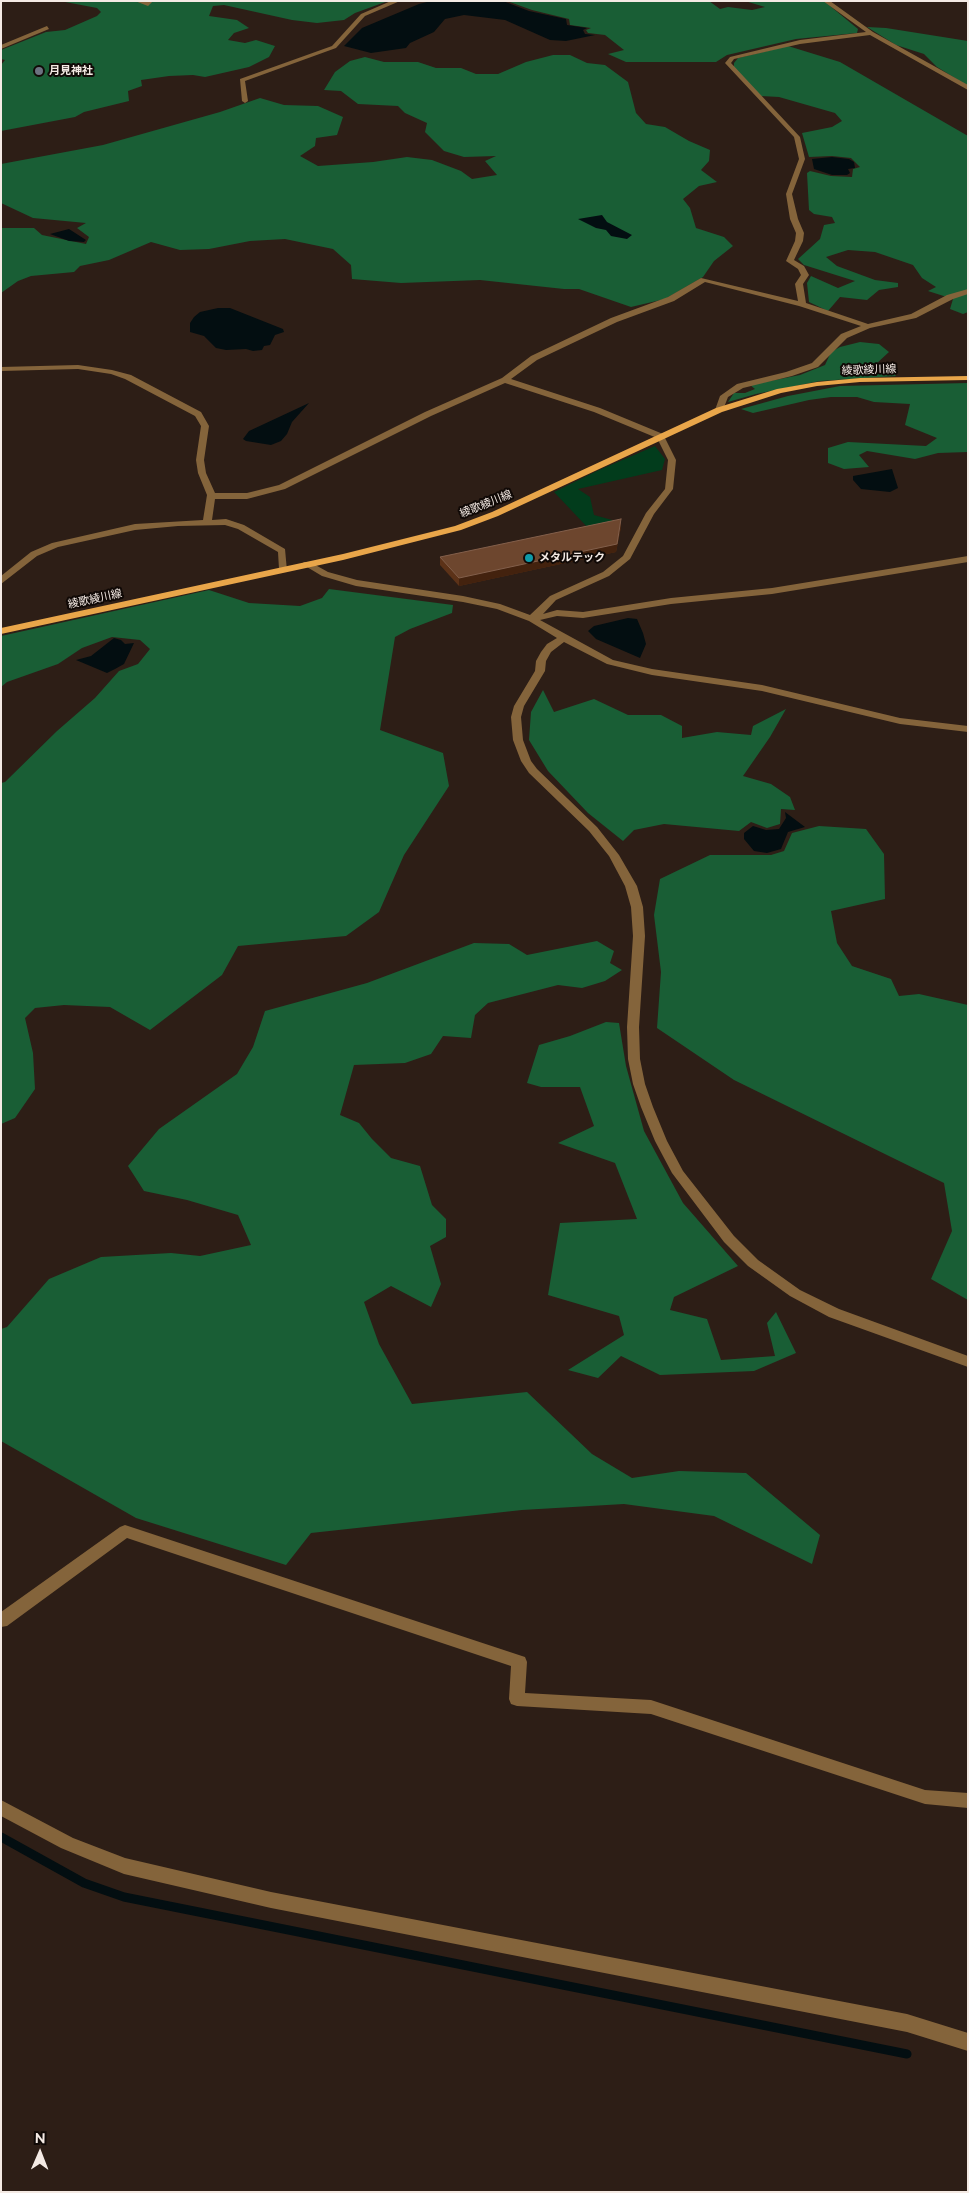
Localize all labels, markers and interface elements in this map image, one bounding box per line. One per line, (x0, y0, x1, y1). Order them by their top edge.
place label: 月見神社 (49, 64, 93, 78)
marker: 月見神社 (33, 65, 45, 77)
street label: 綾歌綾川線 (841, 362, 897, 378)
street label: 綾歌綾川線 (458, 488, 514, 520)
place label: メタルテック (539, 551, 605, 565)
marker: メタルテック (523, 552, 535, 564)
street label: 綾歌綾川線 (67, 587, 123, 611)
north arrow (15, 2128, 65, 2178)
text: N (35, 2130, 46, 2146)

